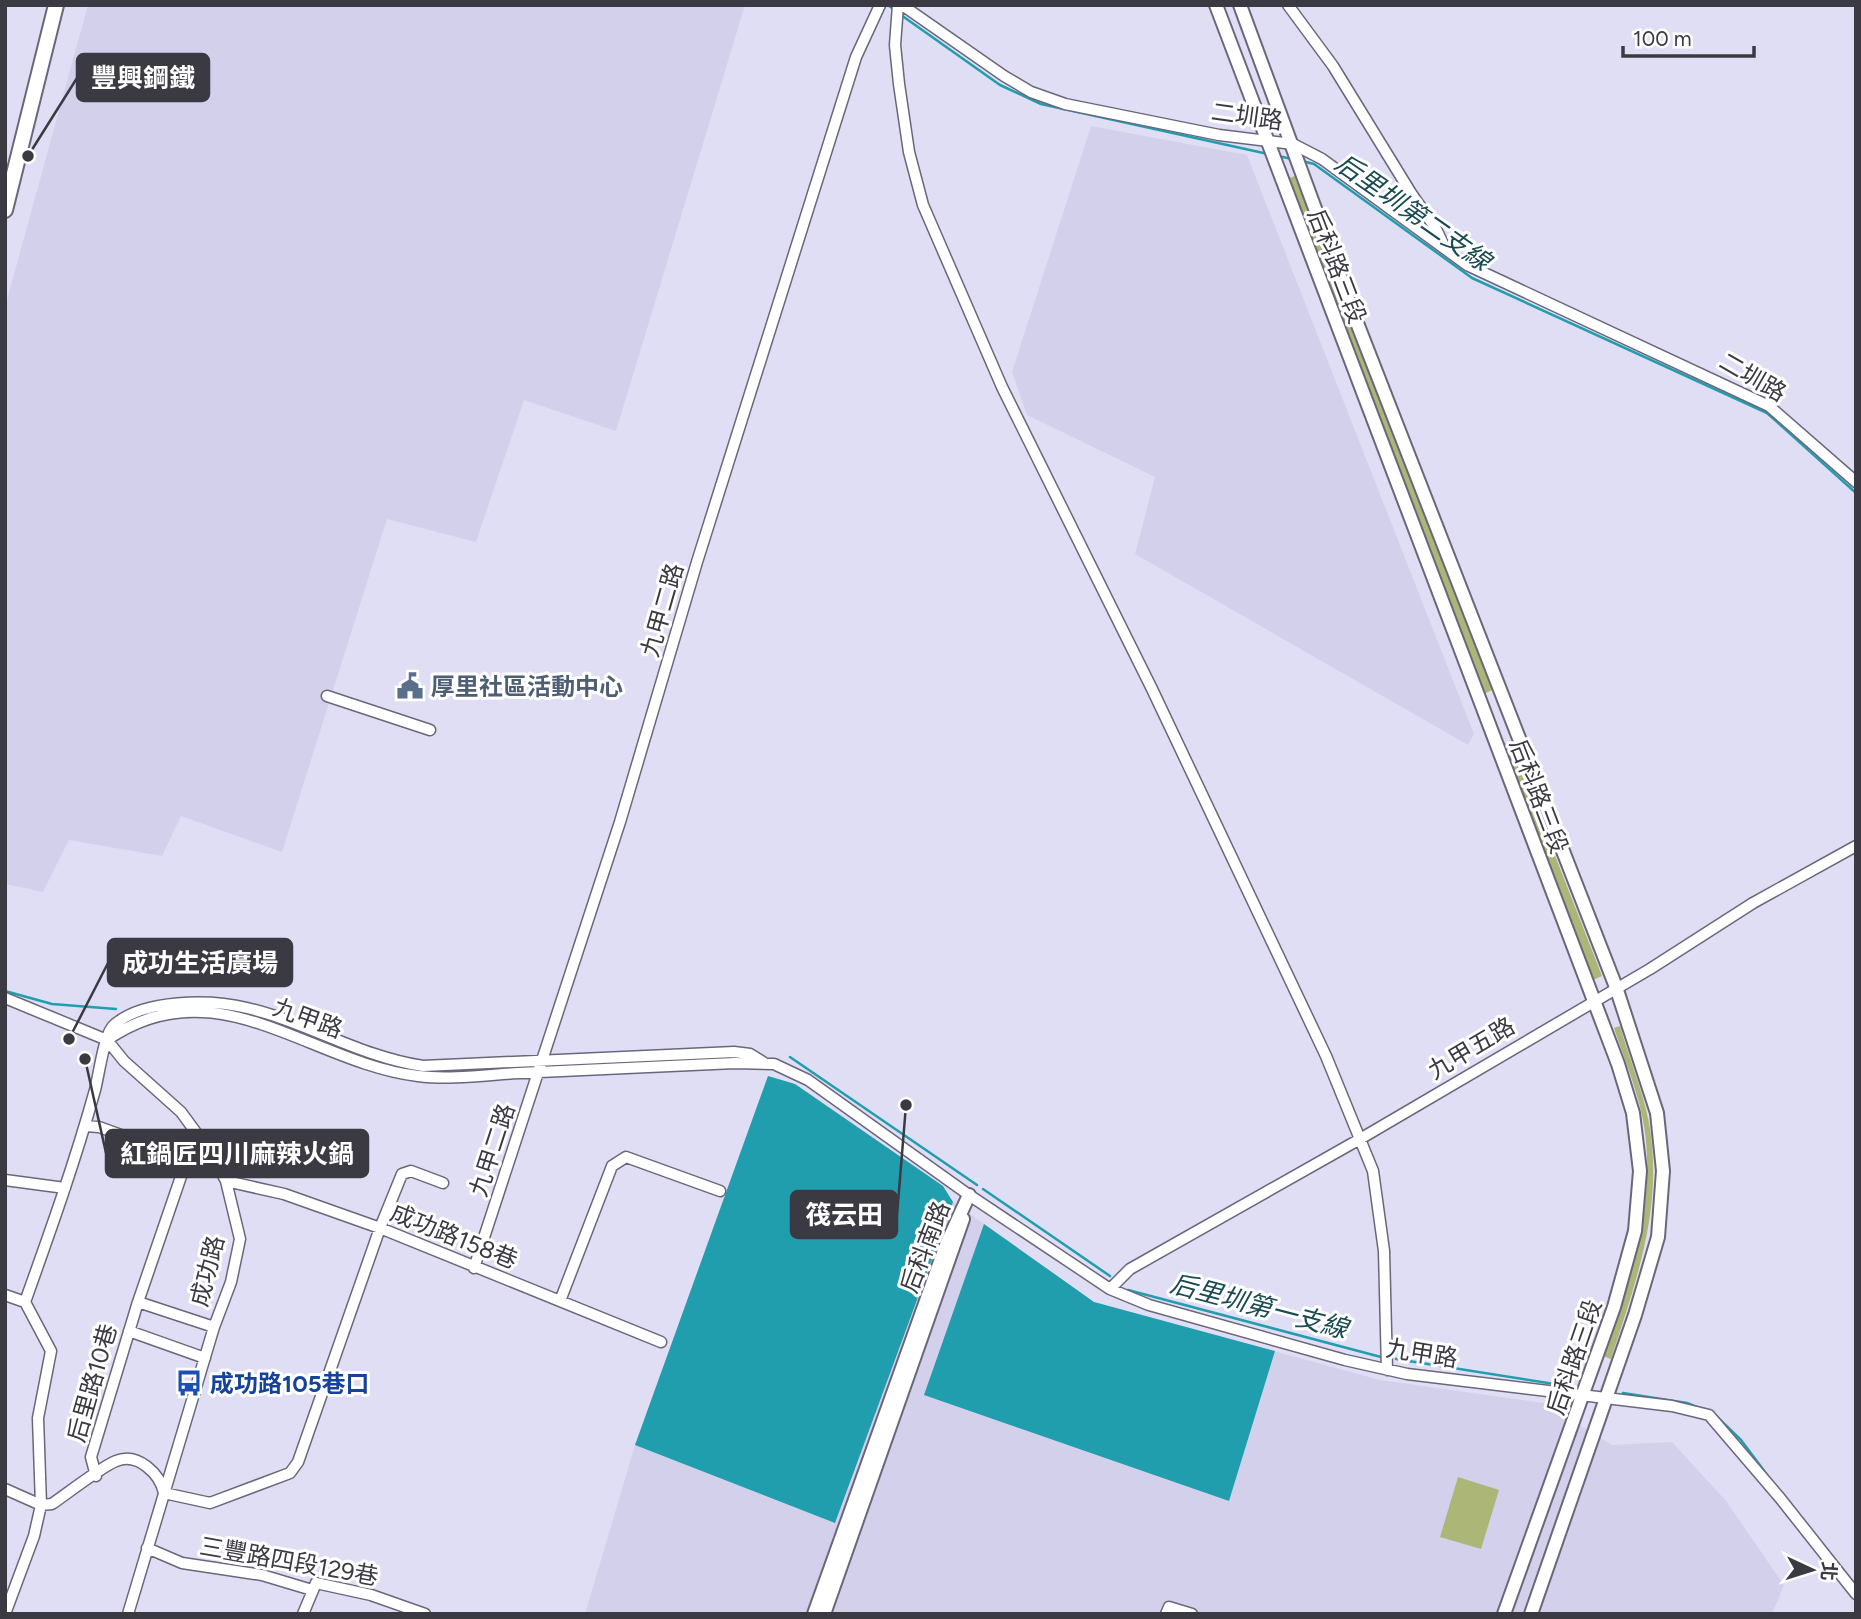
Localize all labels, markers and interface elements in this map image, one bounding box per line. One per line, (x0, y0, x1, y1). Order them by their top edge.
scale bar (1623, 14, 1754, 58)
text: 100 m (1633, 26, 1692, 51)
callout: 豐興鋼鐵 (77, 54, 209, 101)
text: 豐興鋼鐵 (91, 62, 195, 94)
street label: 二圳路 (1209, 97, 1285, 135)
water label: 后里圳第二支線 (1329, 147, 1499, 279)
street label: 后科路三段 (1302, 205, 1372, 327)
street label: 二圳路 (1715, 346, 1791, 408)
street label: 九甲二路 (635, 560, 689, 660)
public building icon: 厚里社區活動中心 (395, 671, 425, 701)
place label: 厚里社區活動中心 (431, 672, 623, 701)
street label: 后科路三段 (1504, 735, 1574, 857)
callout: 成功生活廣場 (108, 939, 292, 986)
text: 成功生活廣場 (122, 947, 278, 979)
street label: 九甲路 (269, 992, 347, 1044)
street label: 九甲五路 (1422, 1011, 1520, 1085)
street label: 九甲二路 (463, 1100, 521, 1200)
callout: 紅鍋匠四川麻辣火鍋 (106, 1130, 368, 1177)
text: 紅鍋匠四川麻辣火鍋 (120, 1138, 354, 1170)
callout: 筏云田 (791, 1191, 897, 1238)
street label: 成功路158巷 (386, 1197, 522, 1275)
street label: 后科南路 (894, 1197, 956, 1297)
text: 筏云田 (805, 1199, 883, 1231)
street label: 成功路 (184, 1233, 230, 1309)
water label: 后里圳第一支線 (1167, 1267, 1354, 1346)
street label: 后科路三段 (1541, 1296, 1607, 1418)
street label: 后里路10巷 (61, 1321, 123, 1445)
street label: 九甲路 (1384, 1333, 1460, 1373)
bus stop icon: 成功路105巷口 (174, 1368, 204, 1398)
place label: 成功路105巷口 (210, 1369, 370, 1398)
street label: 三豐路四段129巷 (197, 1531, 381, 1591)
north arrow (1777, 1535, 1847, 1605)
text: 北 (1816, 1561, 1841, 1581)

